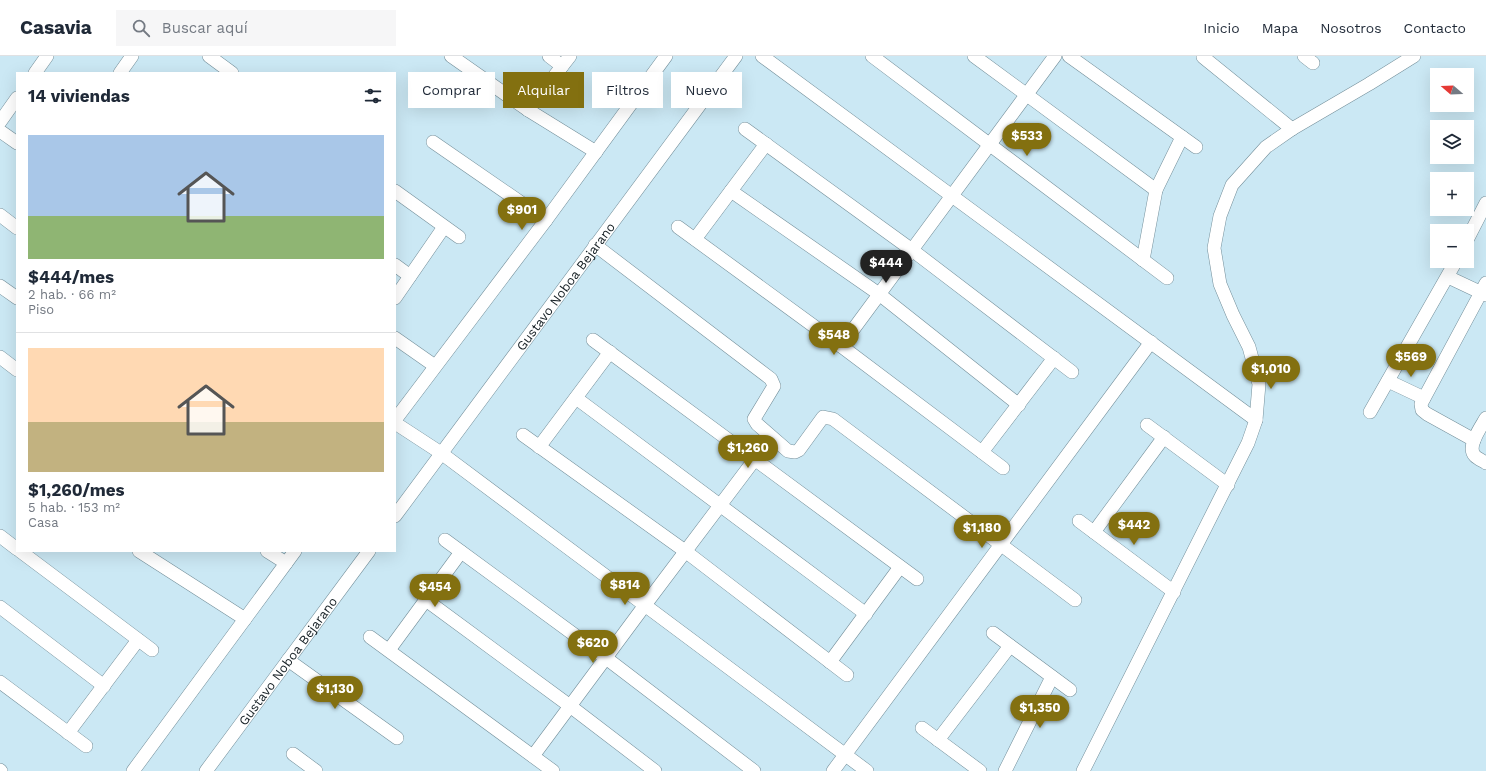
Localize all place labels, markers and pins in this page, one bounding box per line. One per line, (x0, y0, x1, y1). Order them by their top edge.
pin: $533 (1003, 123, 1051, 157)
pin: $901 (498, 197, 546, 231)
pin: $444 (862, 250, 910, 284)
pin: $548 (810, 322, 858, 356)
pin: $569 (1387, 344, 1435, 378)
pin: $1,010 (1238, 356, 1304, 390)
pin: $1,260 (715, 435, 781, 469)
pin: $442 (1110, 512, 1158, 546)
pin: $1,180 (949, 515, 1015, 549)
pin: $814 (601, 572, 649, 606)
pin: $454 (411, 574, 459, 608)
pin: $620 (569, 630, 617, 664)
pin: $1,130 (302, 676, 368, 710)
pin: $1,350 (1007, 695, 1073, 729)

